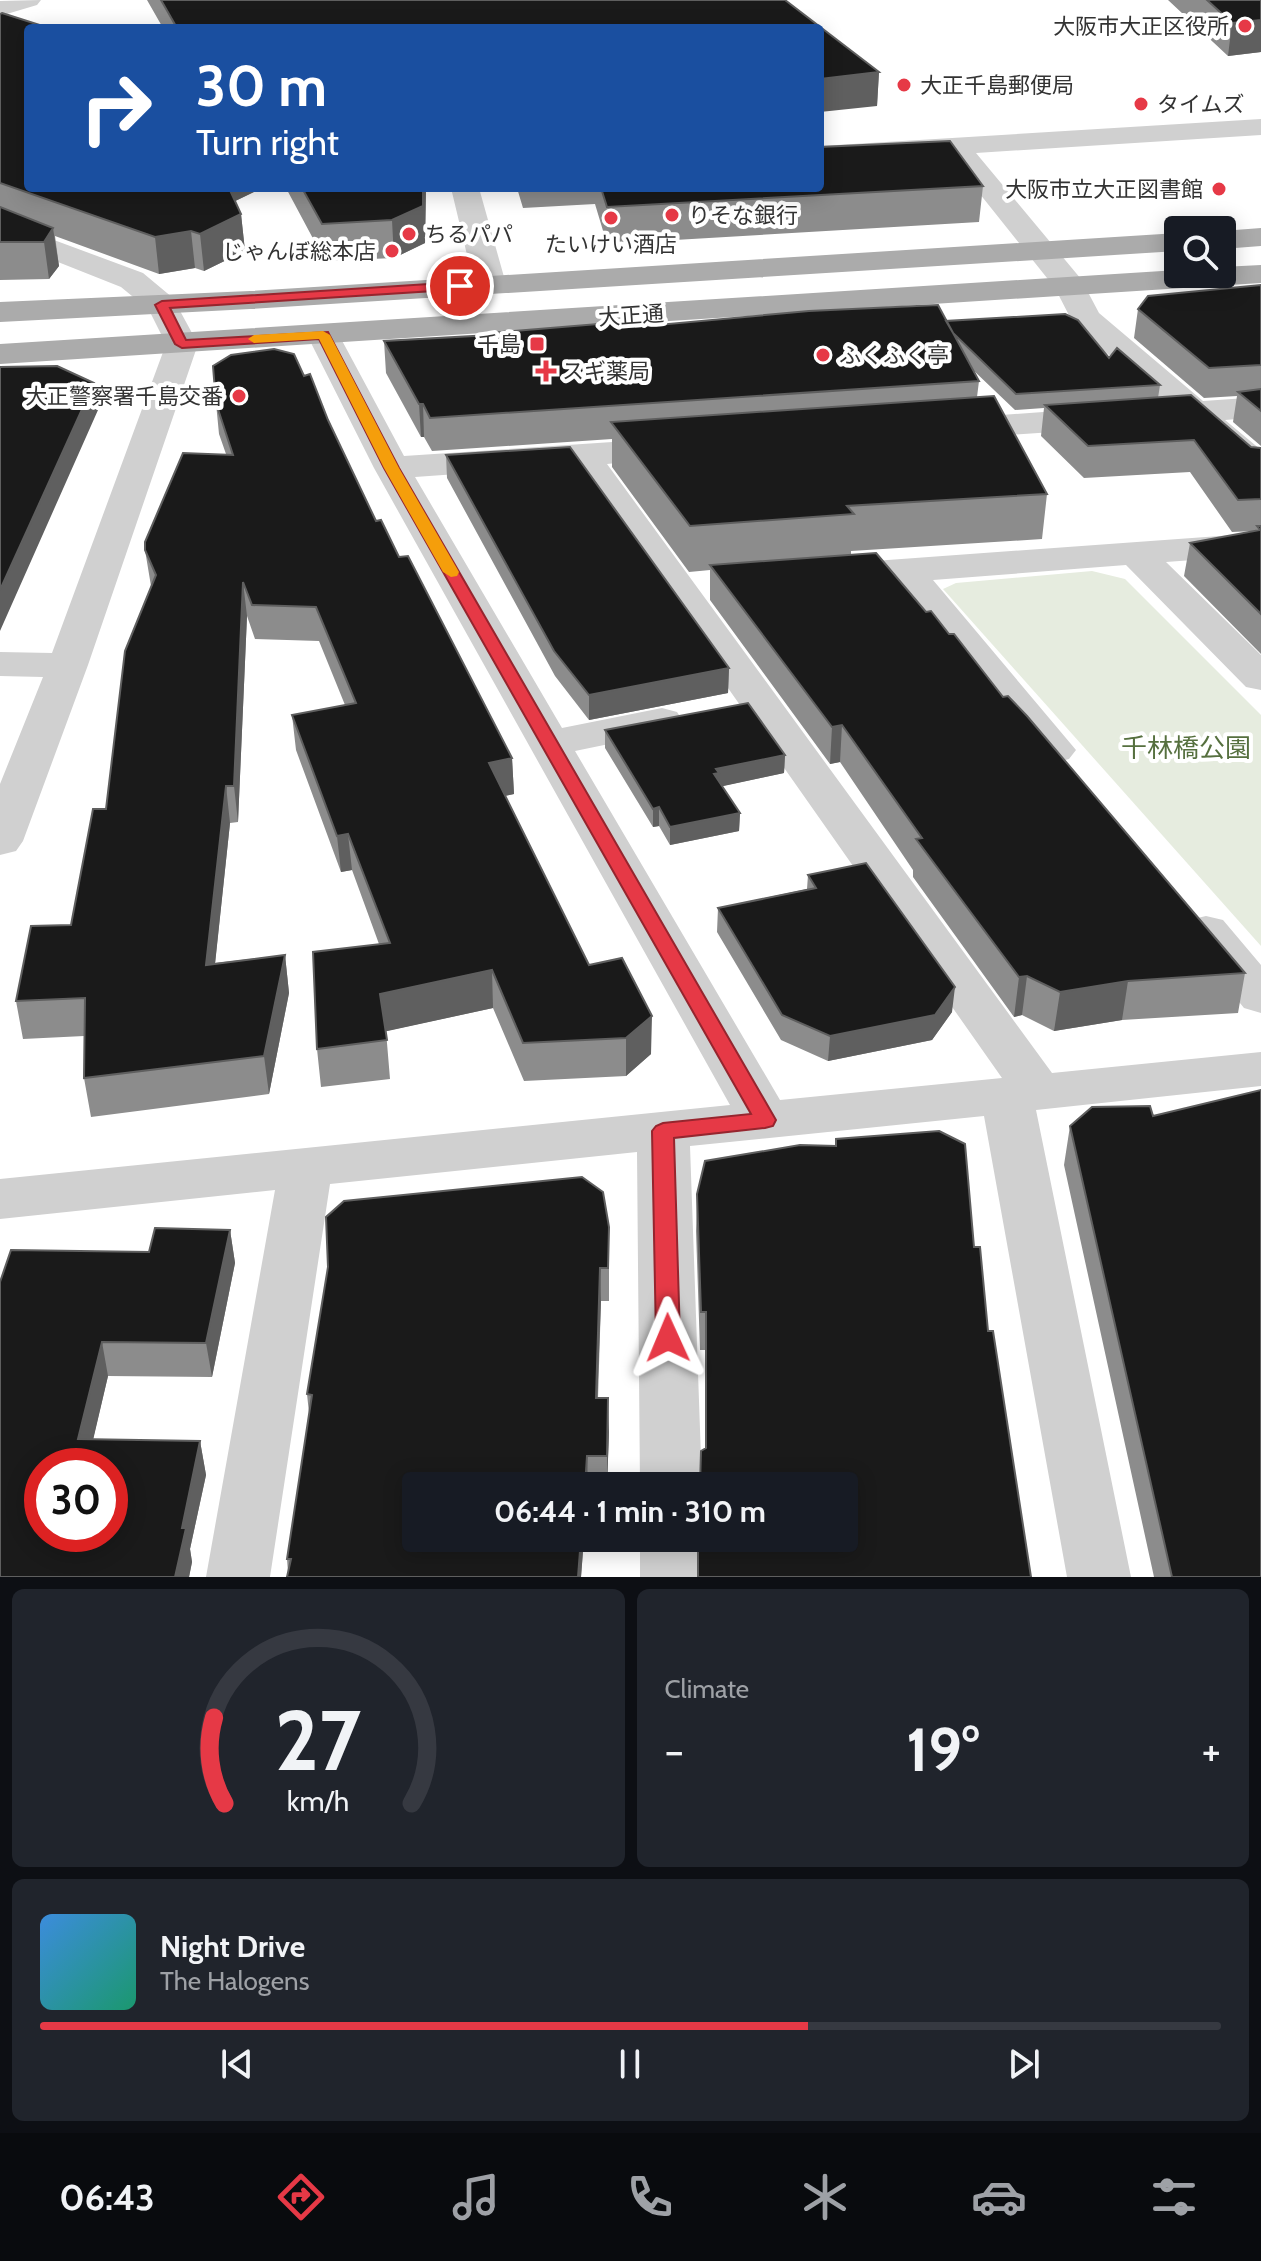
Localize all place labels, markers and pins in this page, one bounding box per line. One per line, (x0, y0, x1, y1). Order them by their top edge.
place label: 大阪市大正区役所 (1053, 13, 1229, 40)
marker: 大阪市大正区役所 (1236, 17, 1254, 35)
place label: 大正千島郵便局 (920, 72, 1074, 99)
marker: 大正千島郵便局 (895, 76, 913, 94)
place label: タイムズ (1157, 91, 1245, 118)
marker: タイムズ (1132, 95, 1150, 113)
place label: 大阪市立大正図書館 (1005, 176, 1203, 203)
marker: 大阪市立大正図書館 (1210, 180, 1228, 198)
place label: りそな銀行 (688, 202, 798, 229)
marker: りそな銀行 (663, 206, 681, 224)
marker: たいけい酒店 (602, 209, 620, 227)
place label: ちるパパ (425, 221, 513, 248)
marker: ちるパパ (400, 225, 418, 243)
place label: たいけい酒店 (545, 231, 677, 258)
place label: じゃんぼ総本店 (222, 238, 376, 265)
marker: じゃんぼ総本店 (383, 242, 401, 260)
pin (426, 252, 494, 320)
place label: 千島 (477, 331, 521, 358)
marker: 千島 (528, 335, 546, 353)
place label: ふくふく亭 (839, 342, 949, 369)
marker: ふくふく亭 (814, 346, 832, 364)
place label: スギ薬局 (562, 358, 650, 385)
marker: スギ薬局 (537, 362, 555, 380)
place label: 大正警察署千島交番 (25, 383, 223, 410)
marker: 大正警察署千島交番 (230, 387, 248, 405)

